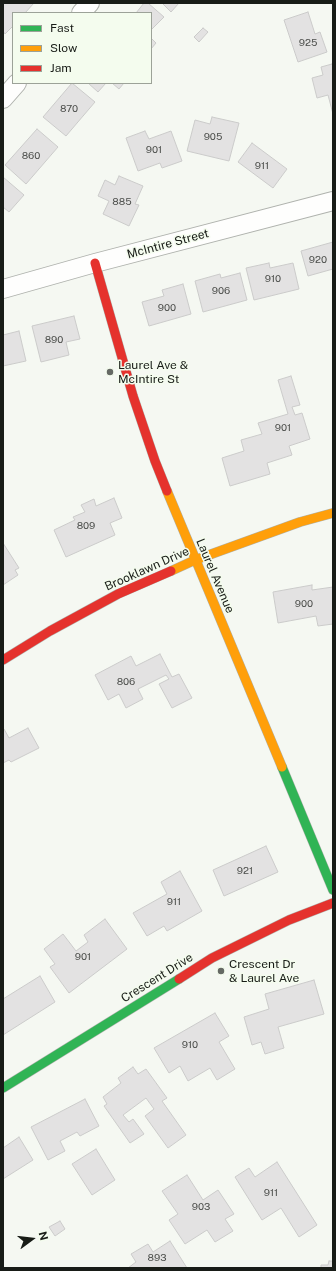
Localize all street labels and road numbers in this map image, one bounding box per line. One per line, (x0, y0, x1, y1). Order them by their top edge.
street label: McIntire Street (126, 226, 210, 262)
street label: Laurel Avenue (193, 537, 237, 615)
street label: Brooklawn Drive (103, 544, 191, 594)
street label: Crescent Drive (118, 950, 196, 1006)

